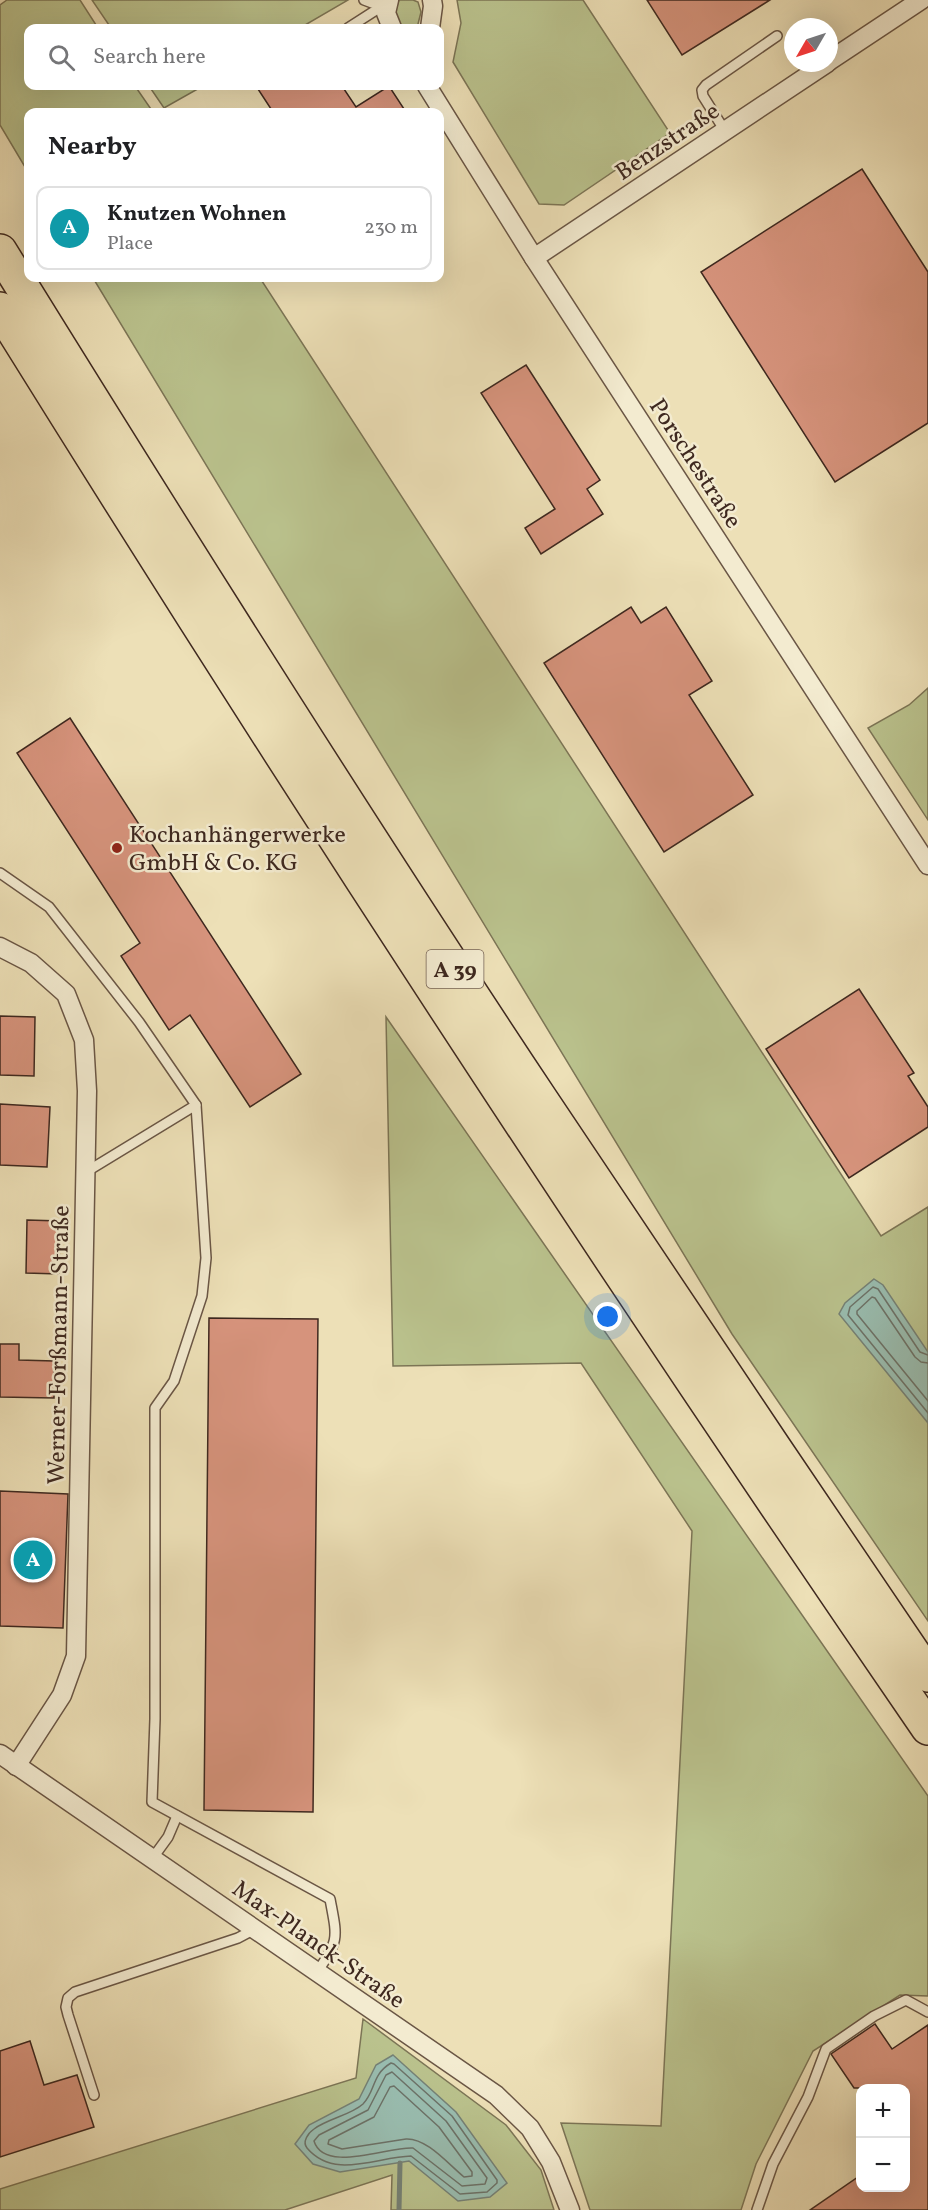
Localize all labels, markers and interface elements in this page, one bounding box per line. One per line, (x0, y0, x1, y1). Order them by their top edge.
north arrow (784, 18, 838, 72)
search box (24, 24, 444, 90)
icon: search (45, 41, 78, 74)
text: Search here (93, 42, 206, 73)
street label: Benzstraße (609, 95, 727, 190)
text: Nearby (48, 129, 137, 165)
text: Knutzen Wohnen (107, 199, 287, 230)
text: A (62, 214, 77, 242)
text: 230 m (364, 214, 418, 242)
text: Place (107, 230, 153, 258)
street label: Porschestraße (640, 392, 749, 536)
place label: Kochanhängerwerke GmbH & Co. KG (129, 819, 346, 881)
marker: Kochanhängerwerke GmbH & Co. KG (110, 841, 124, 855)
road number: A 39 (426, 950, 484, 988)
street label: Werner-Forßmann-Straße (41, 1205, 79, 1485)
your location (593, 1302, 622, 1331)
pin: A (14, 1538, 52, 1582)
street label: Max-Planck-Straße (224, 1873, 411, 2018)
map controls (856, 2084, 910, 2192)
button: + (856, 2084, 910, 2138)
button: − (856, 2138, 910, 2192)

